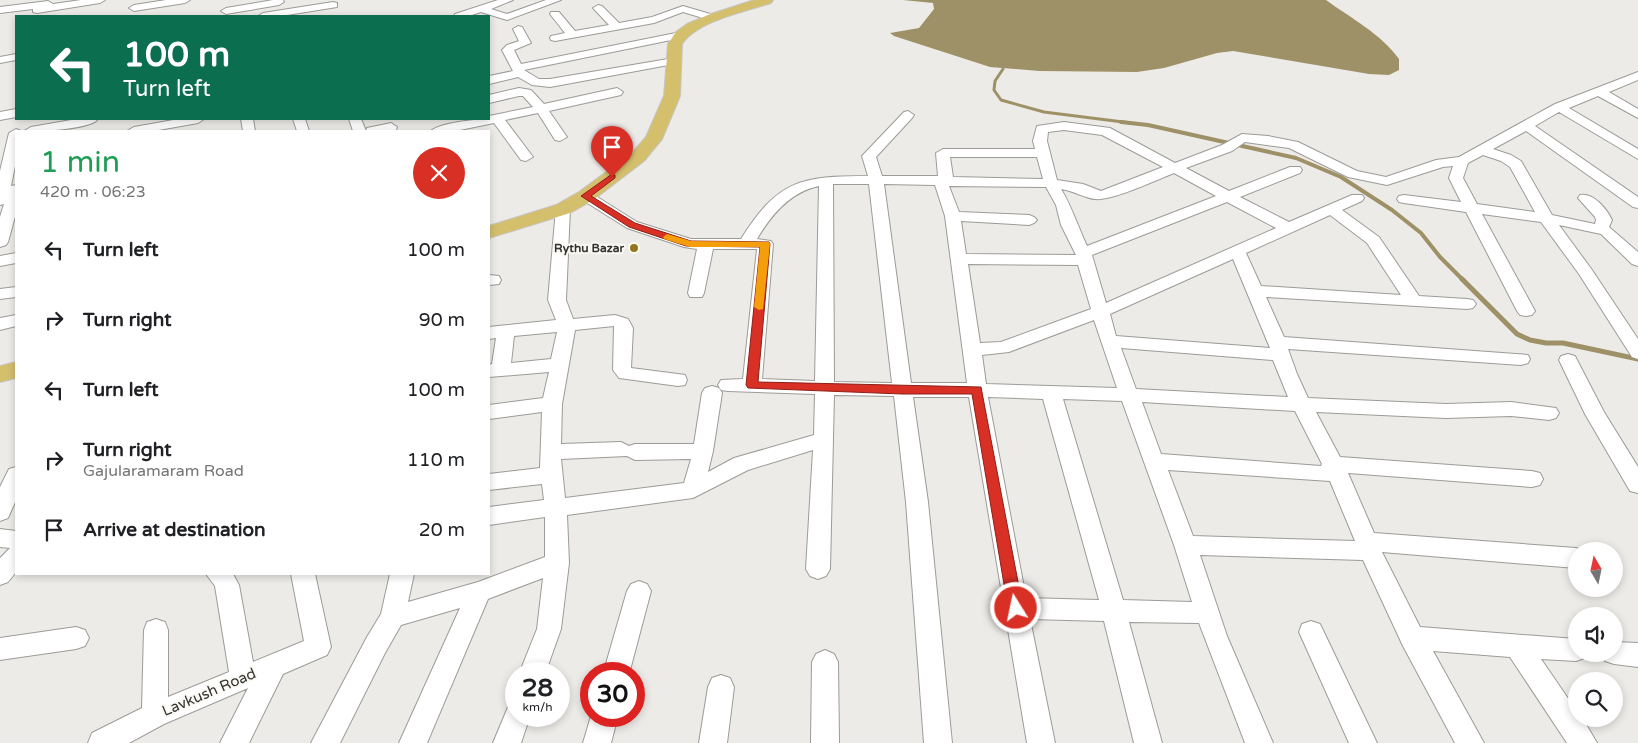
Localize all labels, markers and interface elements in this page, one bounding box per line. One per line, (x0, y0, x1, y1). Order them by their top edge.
text: 100 m (123, 34, 230, 76)
icon: left (40, 35, 105, 100)
text: Turn left (123, 76, 211, 102)
pin (591, 126, 633, 177)
icon: arrive (598, 133, 626, 161)
text: 1 min (40, 144, 120, 181)
button: close (413, 147, 465, 199)
text: 420 m · 06:23 (40, 182, 146, 202)
icon: left (40, 236, 68, 264)
text: Turn left (83, 239, 159, 261)
text: 100 m (407, 239, 465, 261)
place label: Rythu Bazar (554, 241, 624, 256)
marker: Rythu Bazar (628, 242, 640, 254)
icon: right (40, 306, 68, 334)
text: Turn right (83, 309, 171, 331)
text: 90 m (419, 309, 465, 331)
icon: left (40, 376, 68, 404)
text: Turn left (83, 379, 159, 401)
text: 100 m (407, 379, 465, 401)
text: Turn right (83, 439, 171, 461)
icon: right (40, 446, 68, 474)
text: 110 m (407, 449, 465, 471)
text: Gajularamaram Road (83, 461, 244, 481)
icon: arrive (40, 516, 68, 544)
text: Arrive at destination (83, 519, 266, 541)
text: 20 m (419, 519, 465, 541)
north arrow (1568, 542, 1622, 598)
map controls (1568, 542, 1623, 727)
position arrow (989, 581, 1041, 633)
button: sound (1568, 607, 1623, 662)
speed limit sign: 30 (580, 662, 645, 727)
street label: Lavkush Road (159, 664, 259, 720)
button: search (1568, 672, 1623, 727)
text: 28 (522, 673, 553, 703)
text: km/h (522, 700, 553, 714)

